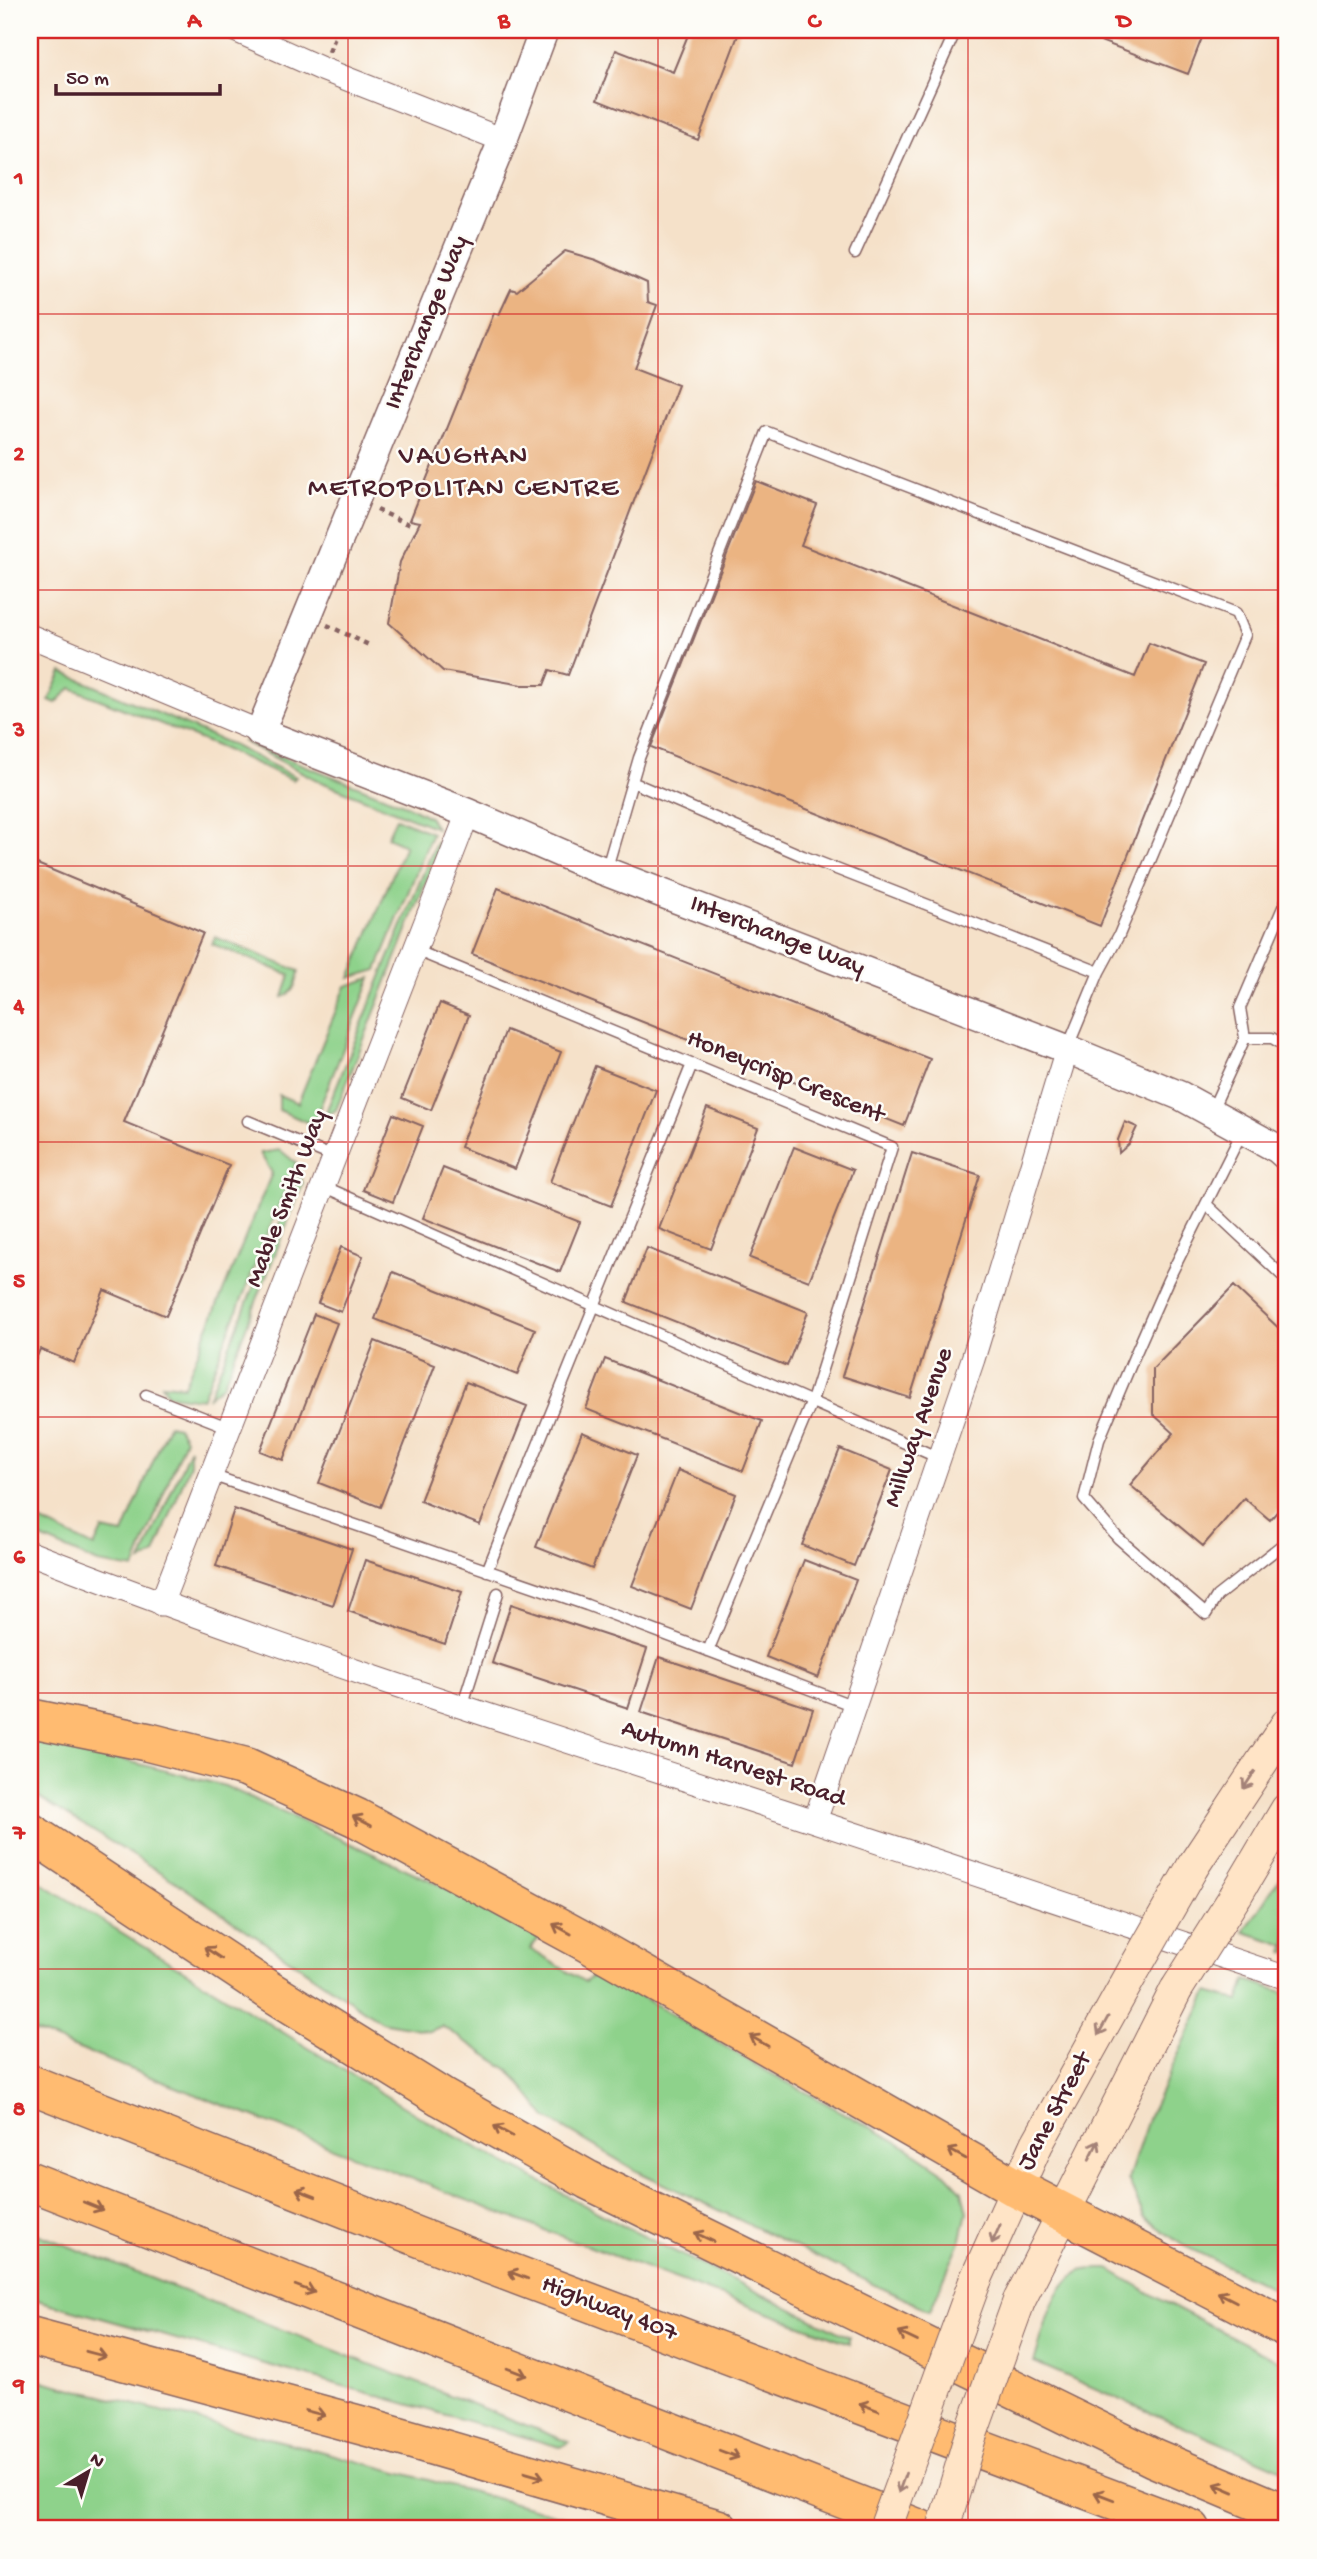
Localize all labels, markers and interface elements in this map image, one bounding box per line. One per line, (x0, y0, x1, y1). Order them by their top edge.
text: A (186, 9, 202, 36)
text: B (497, 9, 511, 36)
text: C (808, 9, 823, 36)
text: D (1115, 9, 1133, 36)
scale bar (56, 52, 220, 96)
text: 50 m (66, 68, 109, 93)
text: 1 (13, 166, 24, 193)
street label: Interchange Way (379, 231, 477, 415)
district label: VAUGHAN METROPOLITAN CENTRE (308, 441, 620, 506)
text: 2 (13, 442, 25, 469)
text: 3 (12, 718, 25, 745)
street label: Interchange Way (685, 889, 869, 985)
text: 4 (13, 994, 25, 1021)
street label: Honeycrisp Crescent (682, 1024, 891, 1133)
street label: Mable Smith Way (240, 1106, 336, 1292)
text: 5 (13, 1269, 25, 1296)
street label: Millway Avenue (878, 1344, 962, 1512)
text: 6 (13, 1545, 26, 1572)
street label: Autumn Harvest Road (617, 1714, 851, 1816)
one-way arrow (1242, 1770, 1256, 1789)
one-way arrow (352, 1813, 373, 1827)
text: 7 (12, 1821, 26, 1848)
one-way arrow (552, 1922, 572, 1936)
one-way arrow (204, 1946, 224, 1960)
one-way arrow (1096, 2015, 1109, 2036)
one-way arrow (750, 2034, 770, 2048)
street label: Jane Street (1012, 2045, 1101, 2176)
text: 8 (13, 2097, 26, 2124)
one-way arrow (493, 2124, 513, 2138)
one-way arrow (1087, 2140, 1101, 2161)
one-way arrow (948, 2147, 968, 2161)
one-way arrow (296, 2185, 318, 2198)
one-way arrow (82, 2200, 104, 2213)
one-way arrow (989, 2223, 1002, 2244)
one-way arrow (694, 2229, 715, 2243)
one-way arrow (508, 2268, 530, 2280)
street label: Highway 407 (537, 2270, 683, 2351)
one-way arrow (293, 2284, 315, 2297)
one-way arrow (1217, 2289, 1237, 2303)
one-way arrow (898, 2330, 919, 2344)
one-way arrow (84, 2348, 106, 2361)
one-way arrow (505, 2366, 527, 2379)
text: 9 (12, 2373, 25, 2400)
one-way arrow (858, 2400, 880, 2413)
one-way arrow (304, 2407, 326, 2420)
north arrow (52, 2436, 122, 2506)
text: N (84, 2448, 108, 2474)
one-way arrow (717, 2449, 739, 2462)
one-way arrow (523, 2470, 545, 2483)
one-way arrow (895, 2472, 907, 2494)
one-way arrow (1214, 2480, 1236, 2493)
one-way arrow (1094, 2489, 1116, 2502)

